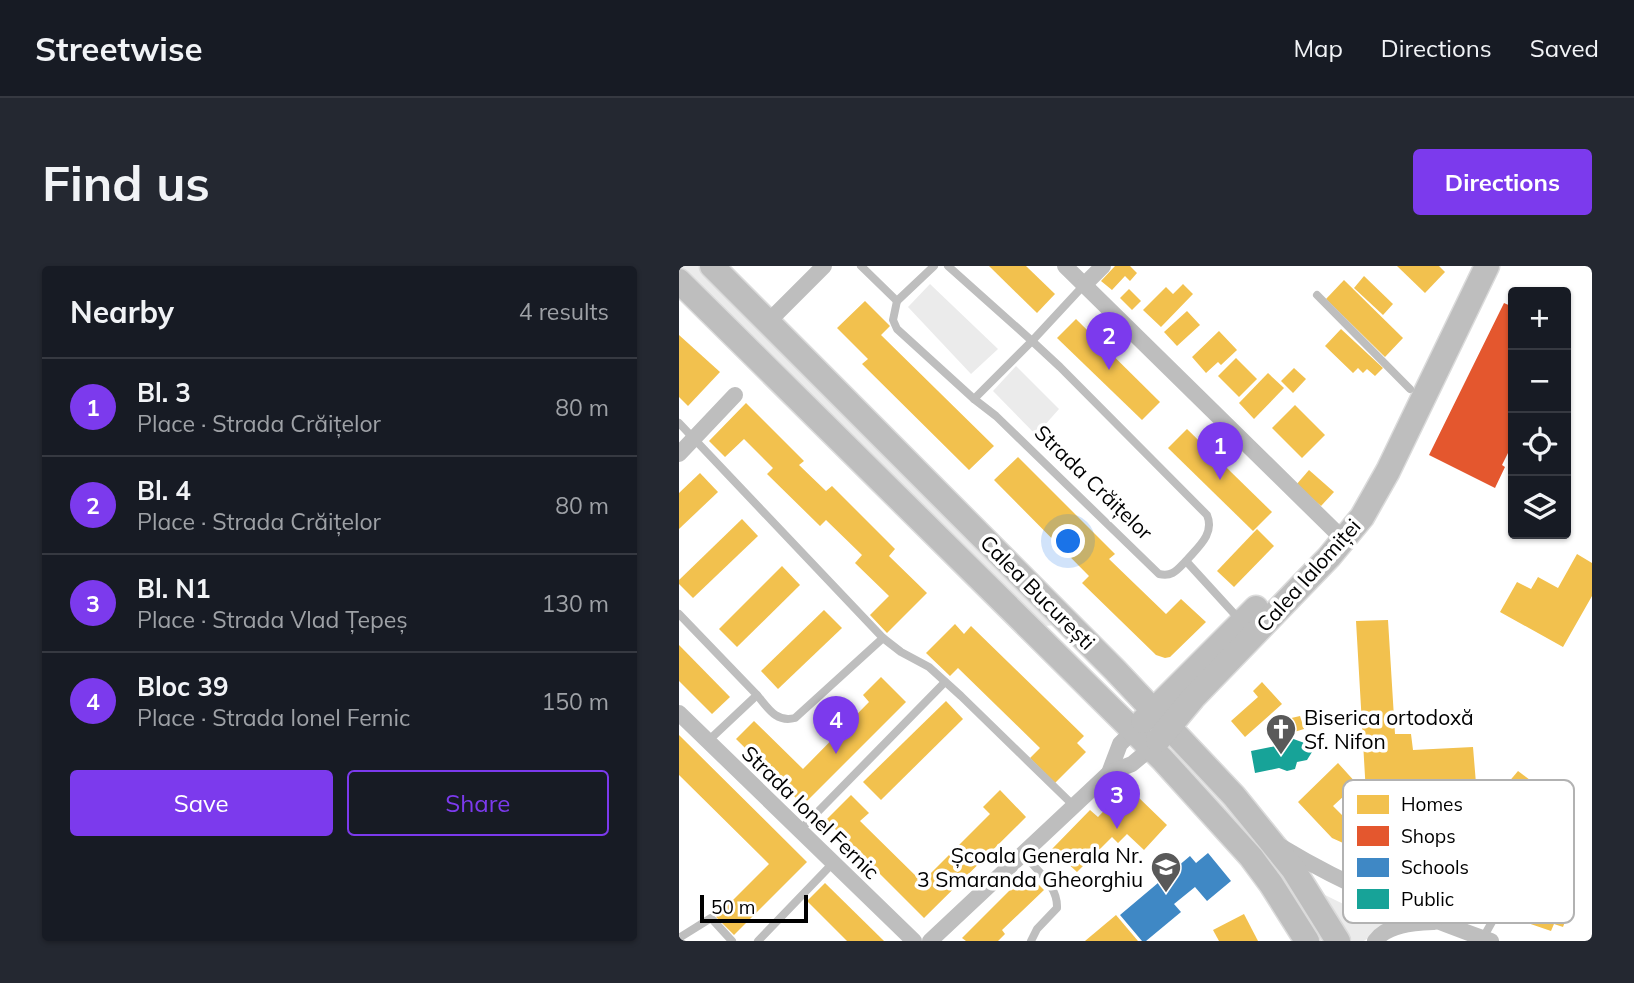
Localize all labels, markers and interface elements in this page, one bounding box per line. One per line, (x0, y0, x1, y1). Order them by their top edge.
text: Streetwise (35, 28, 203, 69)
text: Map (1293, 33, 1343, 63)
text: Directions (1381, 33, 1492, 63)
text: Saved (1530, 33, 1599, 63)
button: Directions (1413, 149, 1592, 215)
text: Find us (42, 152, 210, 213)
map controls (1508, 287, 1571, 539)
button: + (1508, 287, 1571, 350)
text: Nearby (70, 293, 174, 331)
text: 4 results (519, 297, 609, 326)
pin: 2 (1086, 312, 1132, 370)
button: − (1508, 350, 1571, 413)
text: Bl. 3 (137, 376, 191, 409)
text: 1 (86, 393, 100, 422)
text: 80 m (555, 393, 609, 422)
text: Place · Strada Crăițelor (137, 409, 381, 438)
button: locate (1508, 413, 1571, 476)
street label: Strada Crăițelor (1029, 419, 1159, 546)
pin: 1 (1197, 422, 1243, 480)
text: Bl. 4 (137, 474, 191, 507)
button: layers (1508, 476, 1571, 539)
text: 2 (86, 491, 100, 520)
text: 80 m (555, 491, 609, 520)
text: Place · Strada Crăițelor (137, 507, 381, 536)
street label: Calea Ialomiței (1250, 513, 1366, 638)
your location (1051, 524, 1085, 558)
street label: Calea București (974, 529, 1101, 656)
text: Bl. N1 (137, 572, 211, 605)
text: 3 (86, 589, 100, 618)
text: 130 m (541, 589, 609, 618)
text: Place · Strada Vlad Țepeș (137, 605, 408, 634)
text: Bloc 39 (137, 670, 229, 703)
text: 4 (86, 687, 100, 716)
text: 150 m (541, 687, 609, 716)
pin: 4 (813, 696, 859, 754)
text: Place · Strada Ionel Fernic (137, 703, 410, 732)
place label: Biserica ortodoxă Sf. Nifon (1304, 704, 1474, 754)
church icon: Biserica ortodoxă Sf. Nifon (1264, 712, 1298, 756)
street label: Strada Ionel Fernic (737, 740, 885, 884)
button: Save (70, 770, 333, 836)
button: Share (347, 770, 609, 836)
pin: 3 (1094, 771, 1140, 829)
legend (1343, 780, 1574, 923)
text: Homes (1401, 792, 1463, 816)
text: Shops (1401, 824, 1456, 848)
place label: Școala Generala Nr. 3 Smaranda Gheorghiu (917, 842, 1143, 892)
school or university icon: Școala Generala Nr. 3 Smaranda Gheorghiu (1149, 850, 1183, 894)
text: Schools (1401, 855, 1469, 879)
text: Public (1401, 887, 1454, 911)
scale bar (700, 892, 809, 924)
text: 50 m (711, 895, 755, 919)

